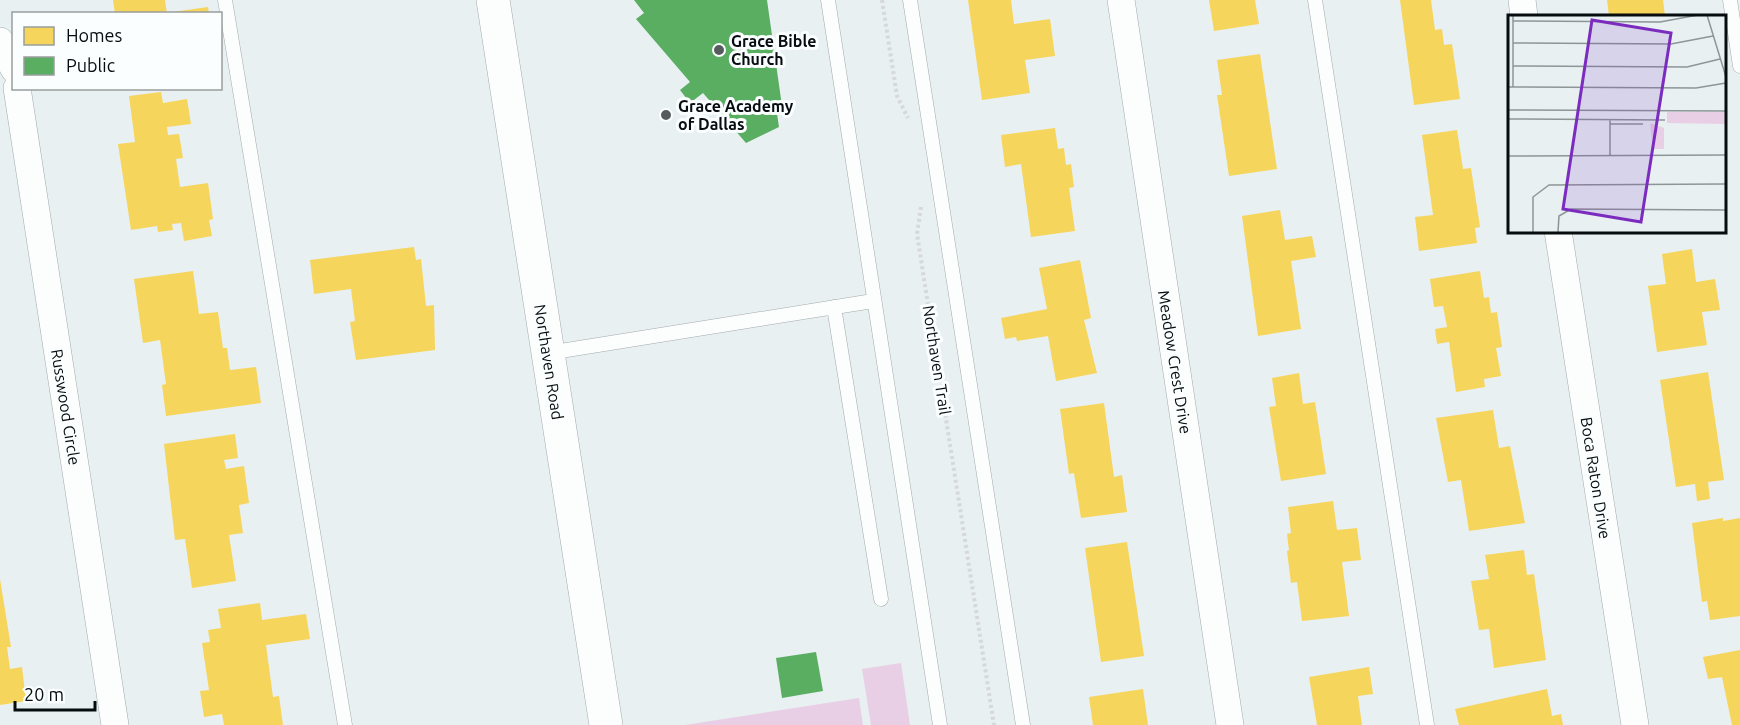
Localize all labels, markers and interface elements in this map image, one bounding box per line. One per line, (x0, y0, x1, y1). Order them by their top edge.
legend (12, 12, 222, 90)
inset map (1508, 15, 1725, 232)
text: Homes (66, 25, 123, 45)
place label: Grace Bible Church (731, 32, 816, 68)
marker: Grace Bible Church (712, 43, 726, 57)
text: Public (66, 55, 115, 75)
place label: Grace Academy of Dallas (678, 97, 794, 133)
marker: Grace Academy of Dallas (659, 108, 673, 122)
street label: Meadow Crest Drive (1155, 289, 1195, 435)
street label: Northaven Road (531, 303, 567, 421)
street label: Northaven Trail (919, 304, 955, 416)
street label: Russwood Circle (48, 348, 84, 466)
street label: Boca Raton Drive (1577, 416, 1615, 540)
scale bar (15, 674, 94, 712)
text: 20 m (24, 684, 64, 704)

